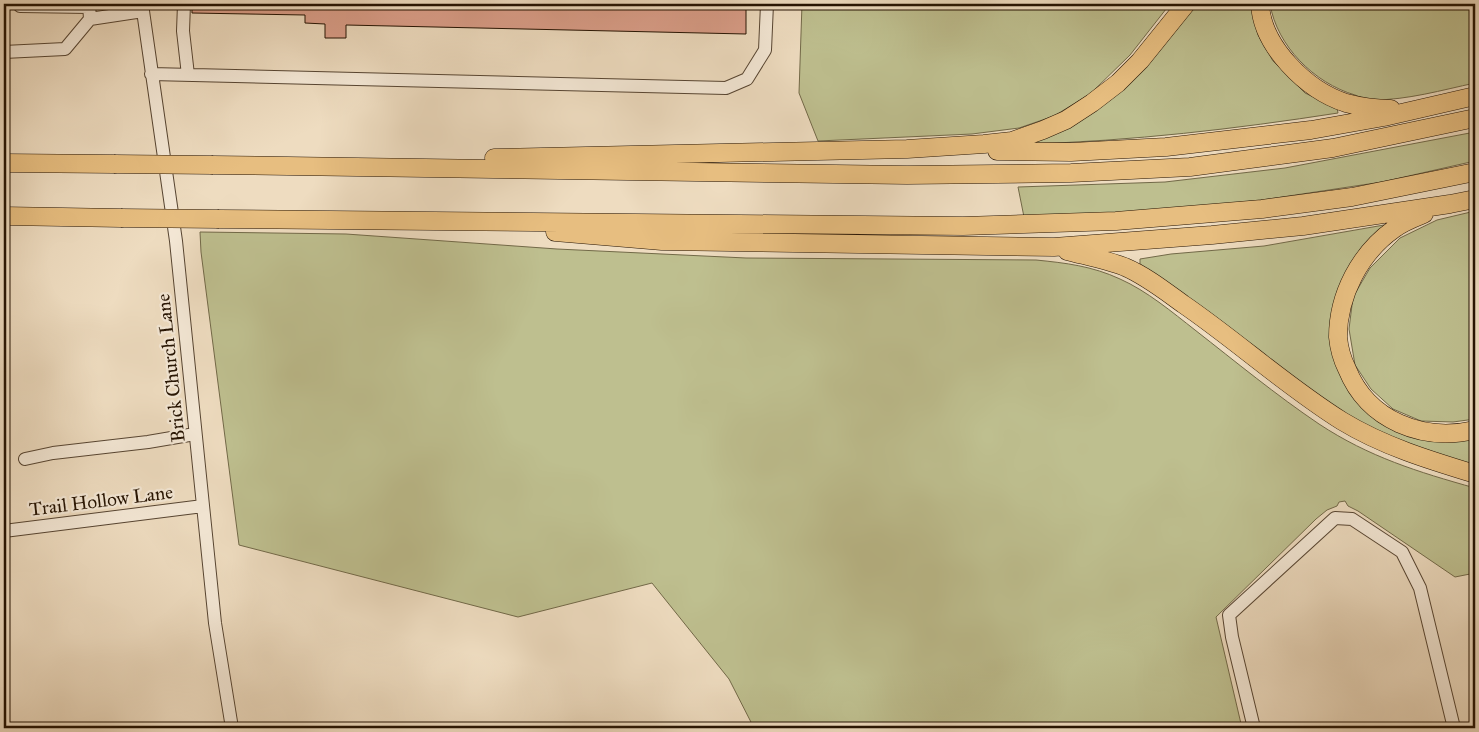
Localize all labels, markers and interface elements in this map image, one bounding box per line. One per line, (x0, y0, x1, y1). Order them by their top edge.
street label: Brick Church Lane (151, 292, 190, 443)
street label: Trail Hollow Lane (28, 480, 174, 521)

